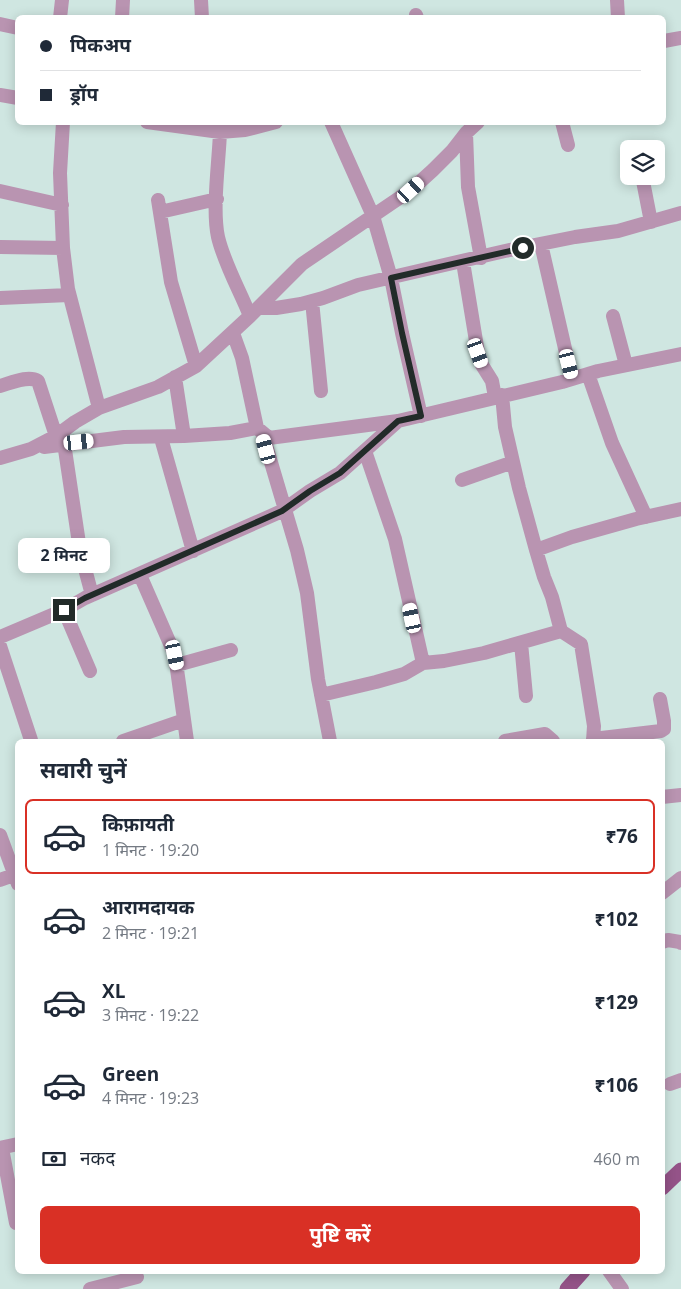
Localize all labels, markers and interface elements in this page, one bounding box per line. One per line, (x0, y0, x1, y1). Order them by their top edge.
text: पिकअप (70, 32, 131, 58)
text: ड्रॉप (70, 81, 98, 107)
map controls (620, 140, 665, 185)
button: layers (620, 140, 665, 185)
car (394, 174, 427, 206)
route start (512, 237, 534, 259)
car (465, 336, 490, 370)
car (558, 348, 579, 380)
car (63, 433, 94, 451)
car (254, 433, 277, 465)
callout: 2 मिनट (18, 538, 110, 572)
text: 2 मिनट (41, 544, 87, 566)
route end (53, 599, 75, 621)
car (401, 602, 422, 634)
car (164, 639, 185, 671)
text: सवारी चुनें (40, 754, 127, 784)
text: किफ़ायती (102, 811, 174, 837)
icon: car (42, 814, 87, 859)
text: ₹76 (605, 823, 638, 849)
text: 1 मिनट · 19:20 (102, 839, 199, 861)
text: आरामदायक (102, 894, 194, 920)
icon: car (42, 897, 87, 942)
text: ₹102 (595, 906, 638, 932)
text: 2 मिनट · 19:21 (102, 922, 199, 944)
text: XL (102, 978, 125, 1004)
icon: car (42, 980, 87, 1025)
text: ₹129 (595, 989, 638, 1015)
text: 3 मिनट · 19:22 (102, 1004, 199, 1026)
text: Green (102, 1061, 159, 1087)
icon: car (42, 1063, 87, 1108)
text: ₹106 (595, 1072, 638, 1098)
text: 4 मिनट · 19:23 (102, 1087, 199, 1109)
icon: cash (40, 1145, 68, 1173)
text: नकद (80, 1145, 115, 1171)
text: 460 m (594, 1148, 640, 1170)
button: पुष्टि करें (40, 1206, 640, 1264)

